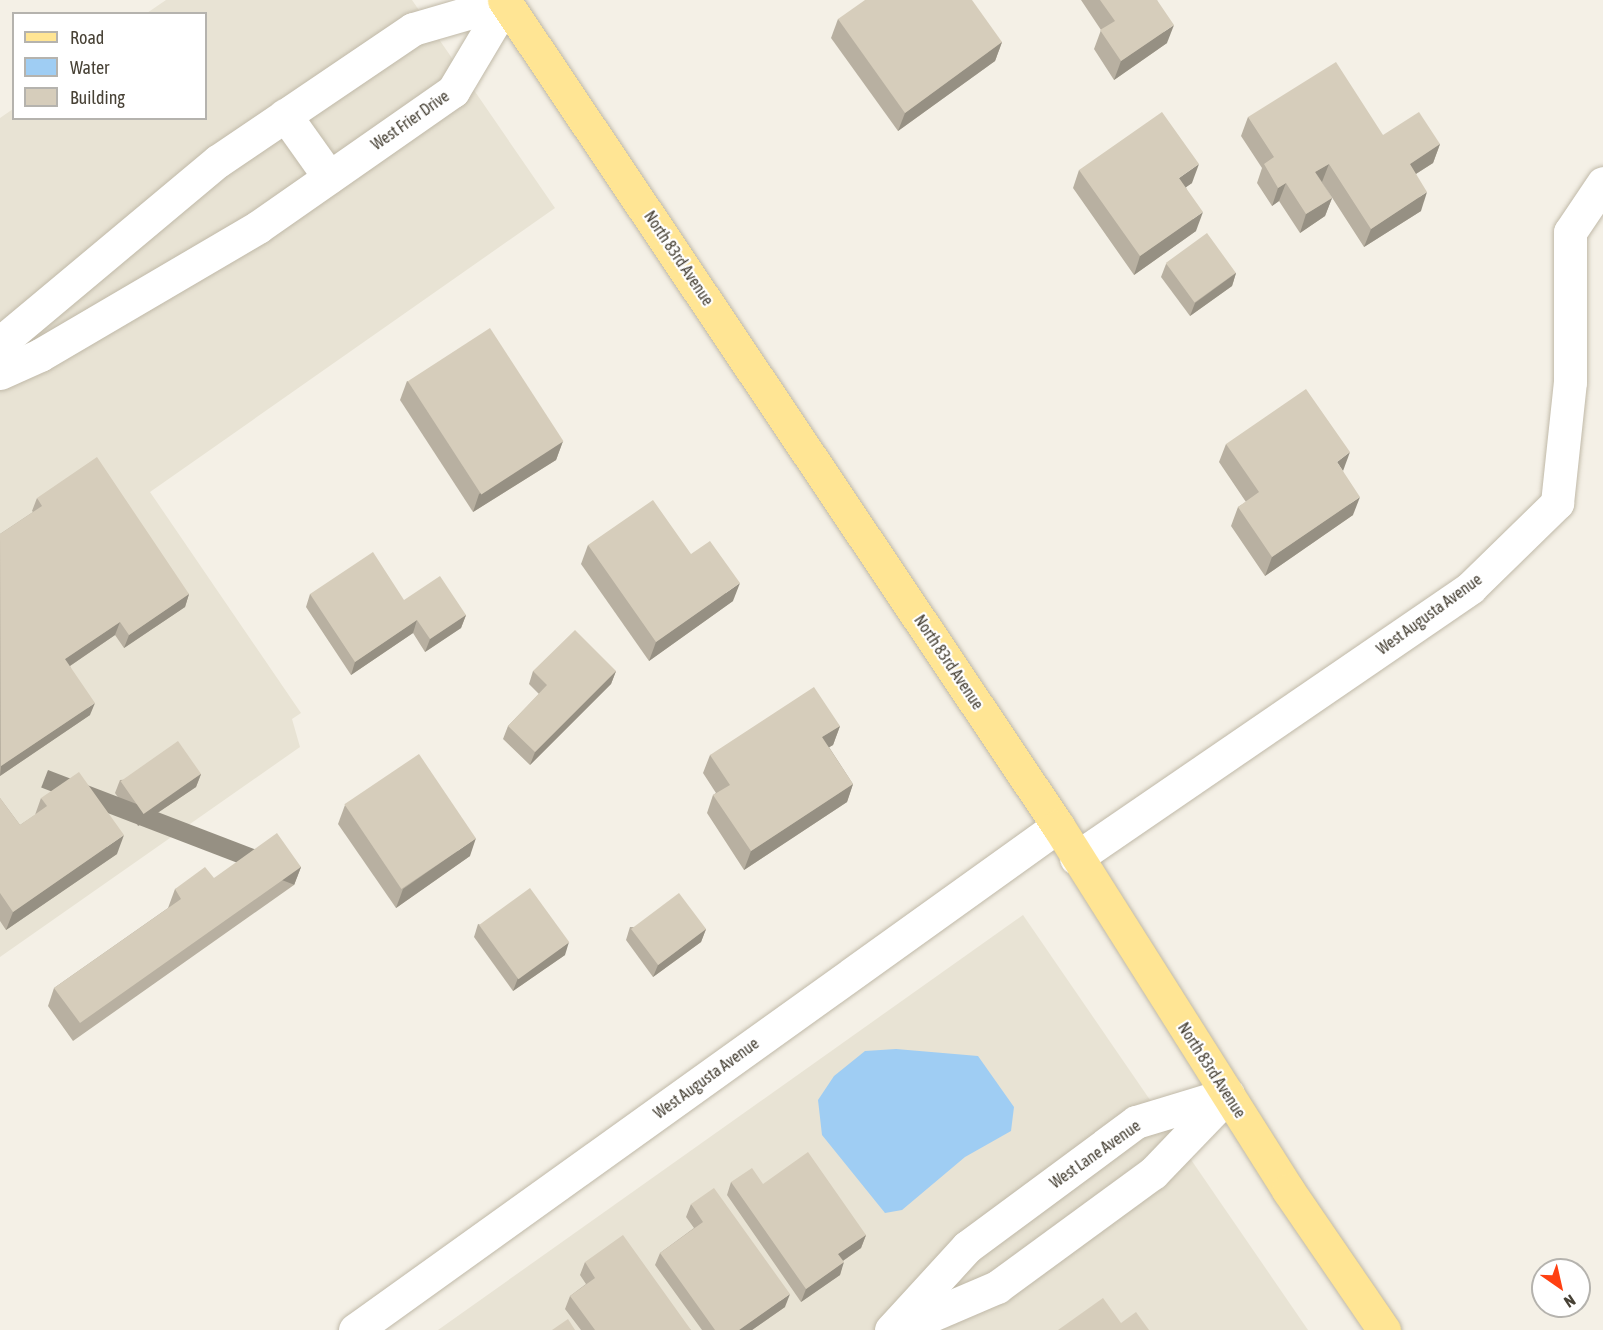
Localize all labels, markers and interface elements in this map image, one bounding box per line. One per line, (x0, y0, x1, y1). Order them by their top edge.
legend (12, 12, 207, 120)
text: Road (70, 27, 104, 48)
text: Water (70, 57, 109, 78)
street label: West Frier Drive (367, 86, 453, 154)
text: Building (70, 87, 125, 108)
street label: North 83rd Avenue (640, 207, 718, 309)
street label: West Augusta Avenue (1373, 569, 1485, 659)
street label: North 83rd Avenue (910, 611, 988, 713)
street label: North 83rd Avenue (1174, 1019, 1250, 1121)
street label: West Augusta Avenue (650, 1033, 762, 1123)
street label: West Lane Avenue (1046, 1116, 1144, 1192)
north arrow (1531, 1258, 1591, 1318)
text: N (1561, 1291, 1579, 1311)

